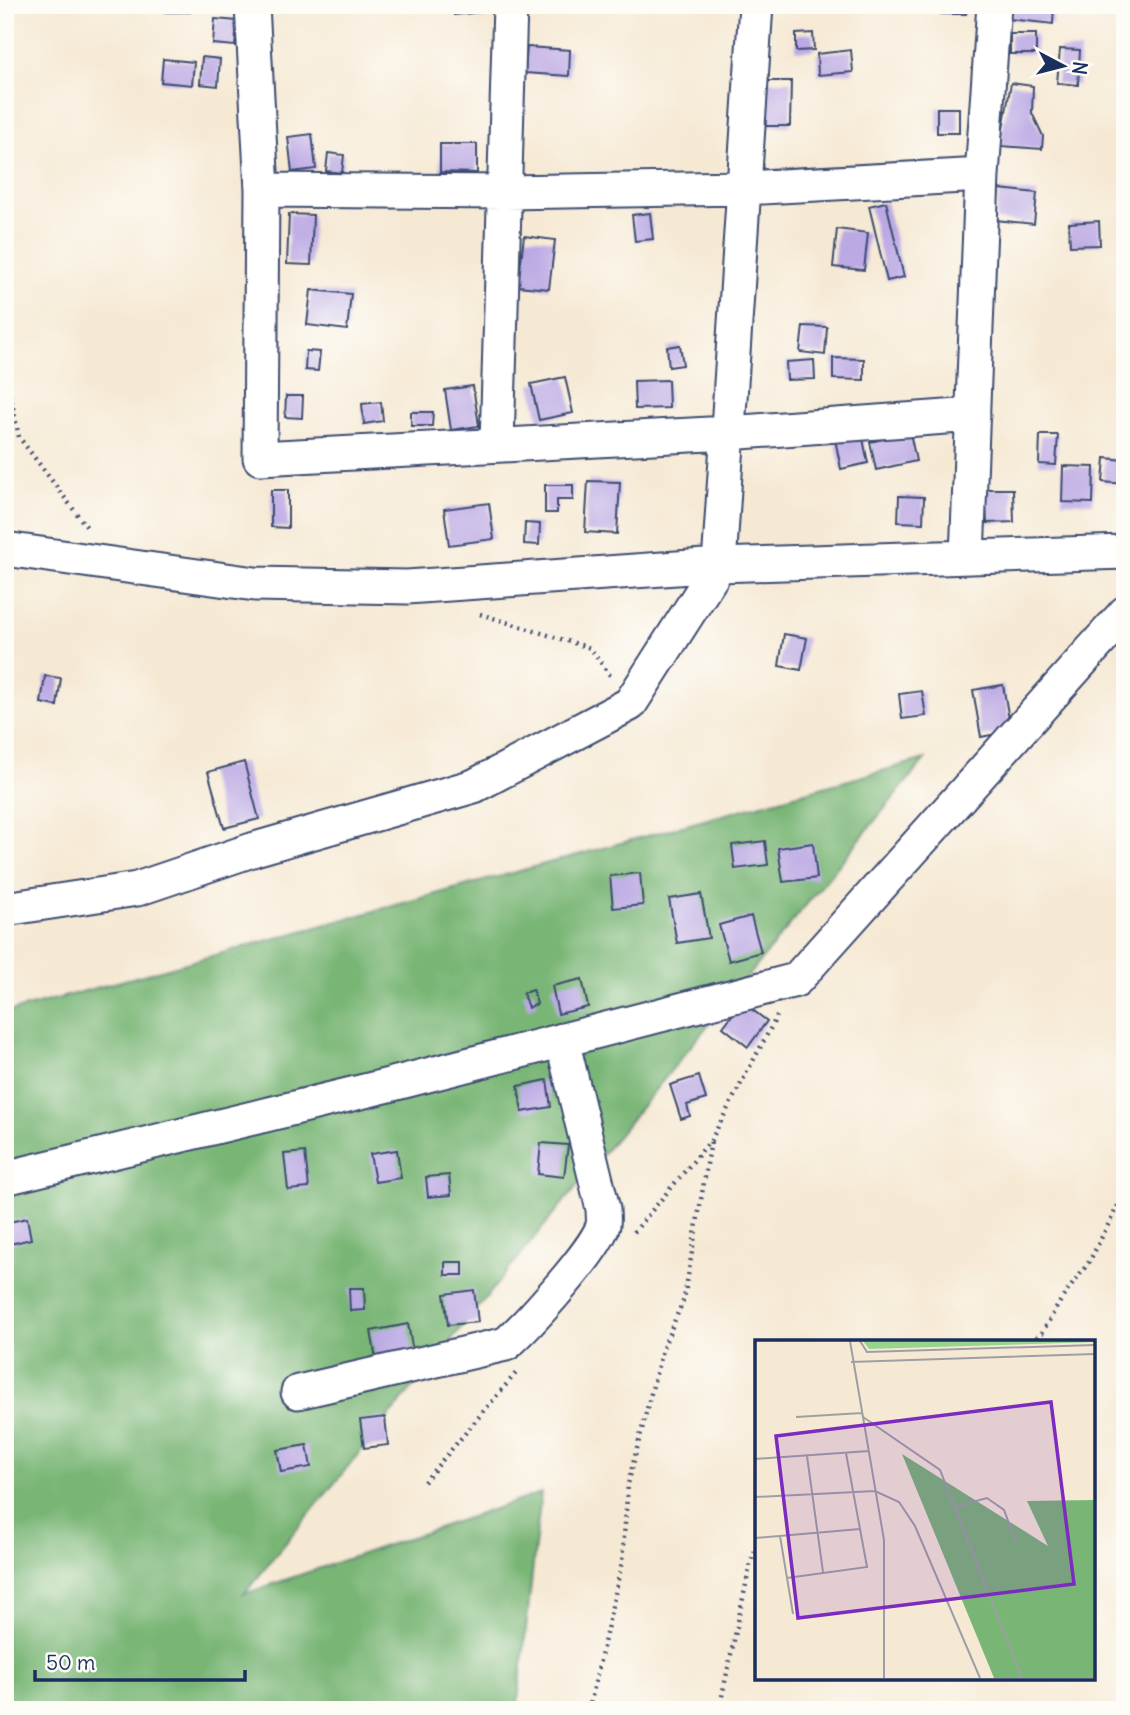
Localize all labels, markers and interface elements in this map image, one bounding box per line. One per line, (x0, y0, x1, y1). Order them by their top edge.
north arrow (1028, 32, 1098, 102)
text: N (1067, 60, 1093, 76)
inset map (755, 1340, 1095, 1680)
scale bar (35, 1638, 245, 1682)
text: 50 m (46, 1649, 95, 1676)

